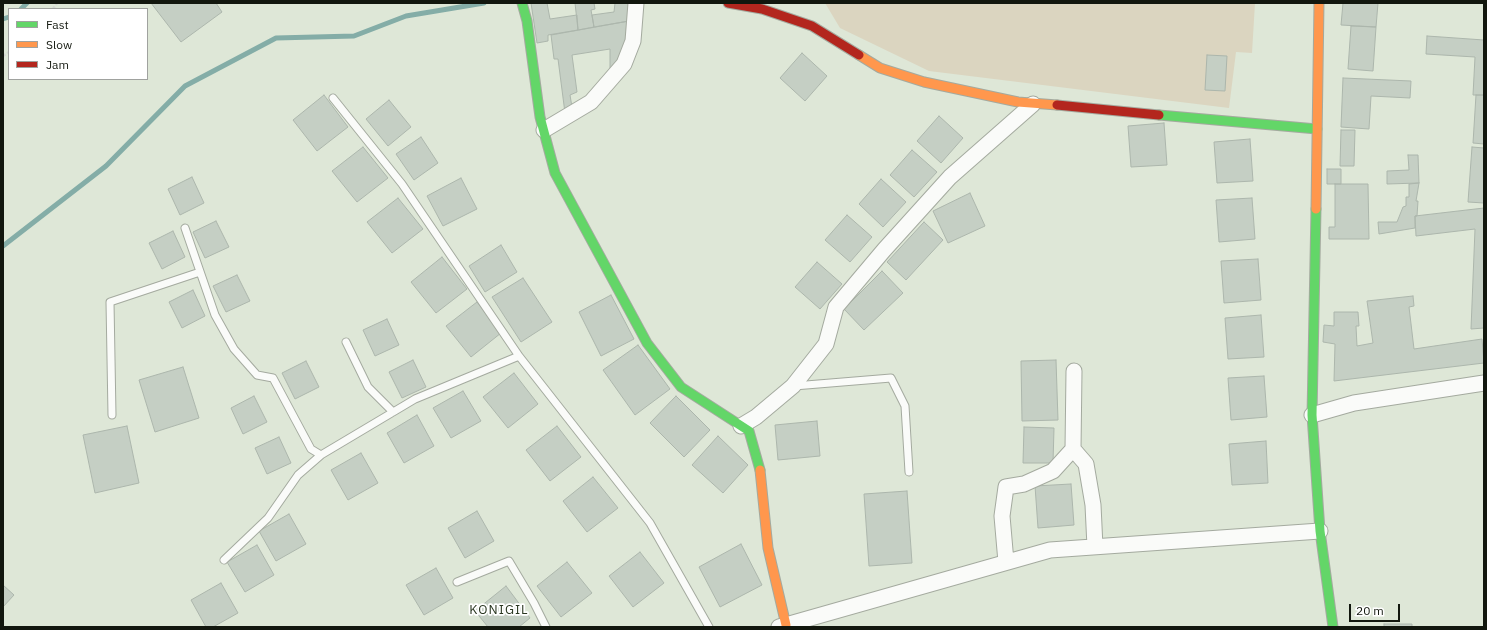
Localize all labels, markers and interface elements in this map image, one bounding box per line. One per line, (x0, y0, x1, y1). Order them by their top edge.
legend (8, 8, 148, 80)
text: Fast (46, 17, 69, 32)
text: Slow (46, 37, 72, 52)
text: Jam (46, 57, 69, 72)
scale bar (1351, 596, 1402, 622)
district label: KONIGIL (469, 602, 529, 618)
text: 20 m (1356, 603, 1384, 618)

